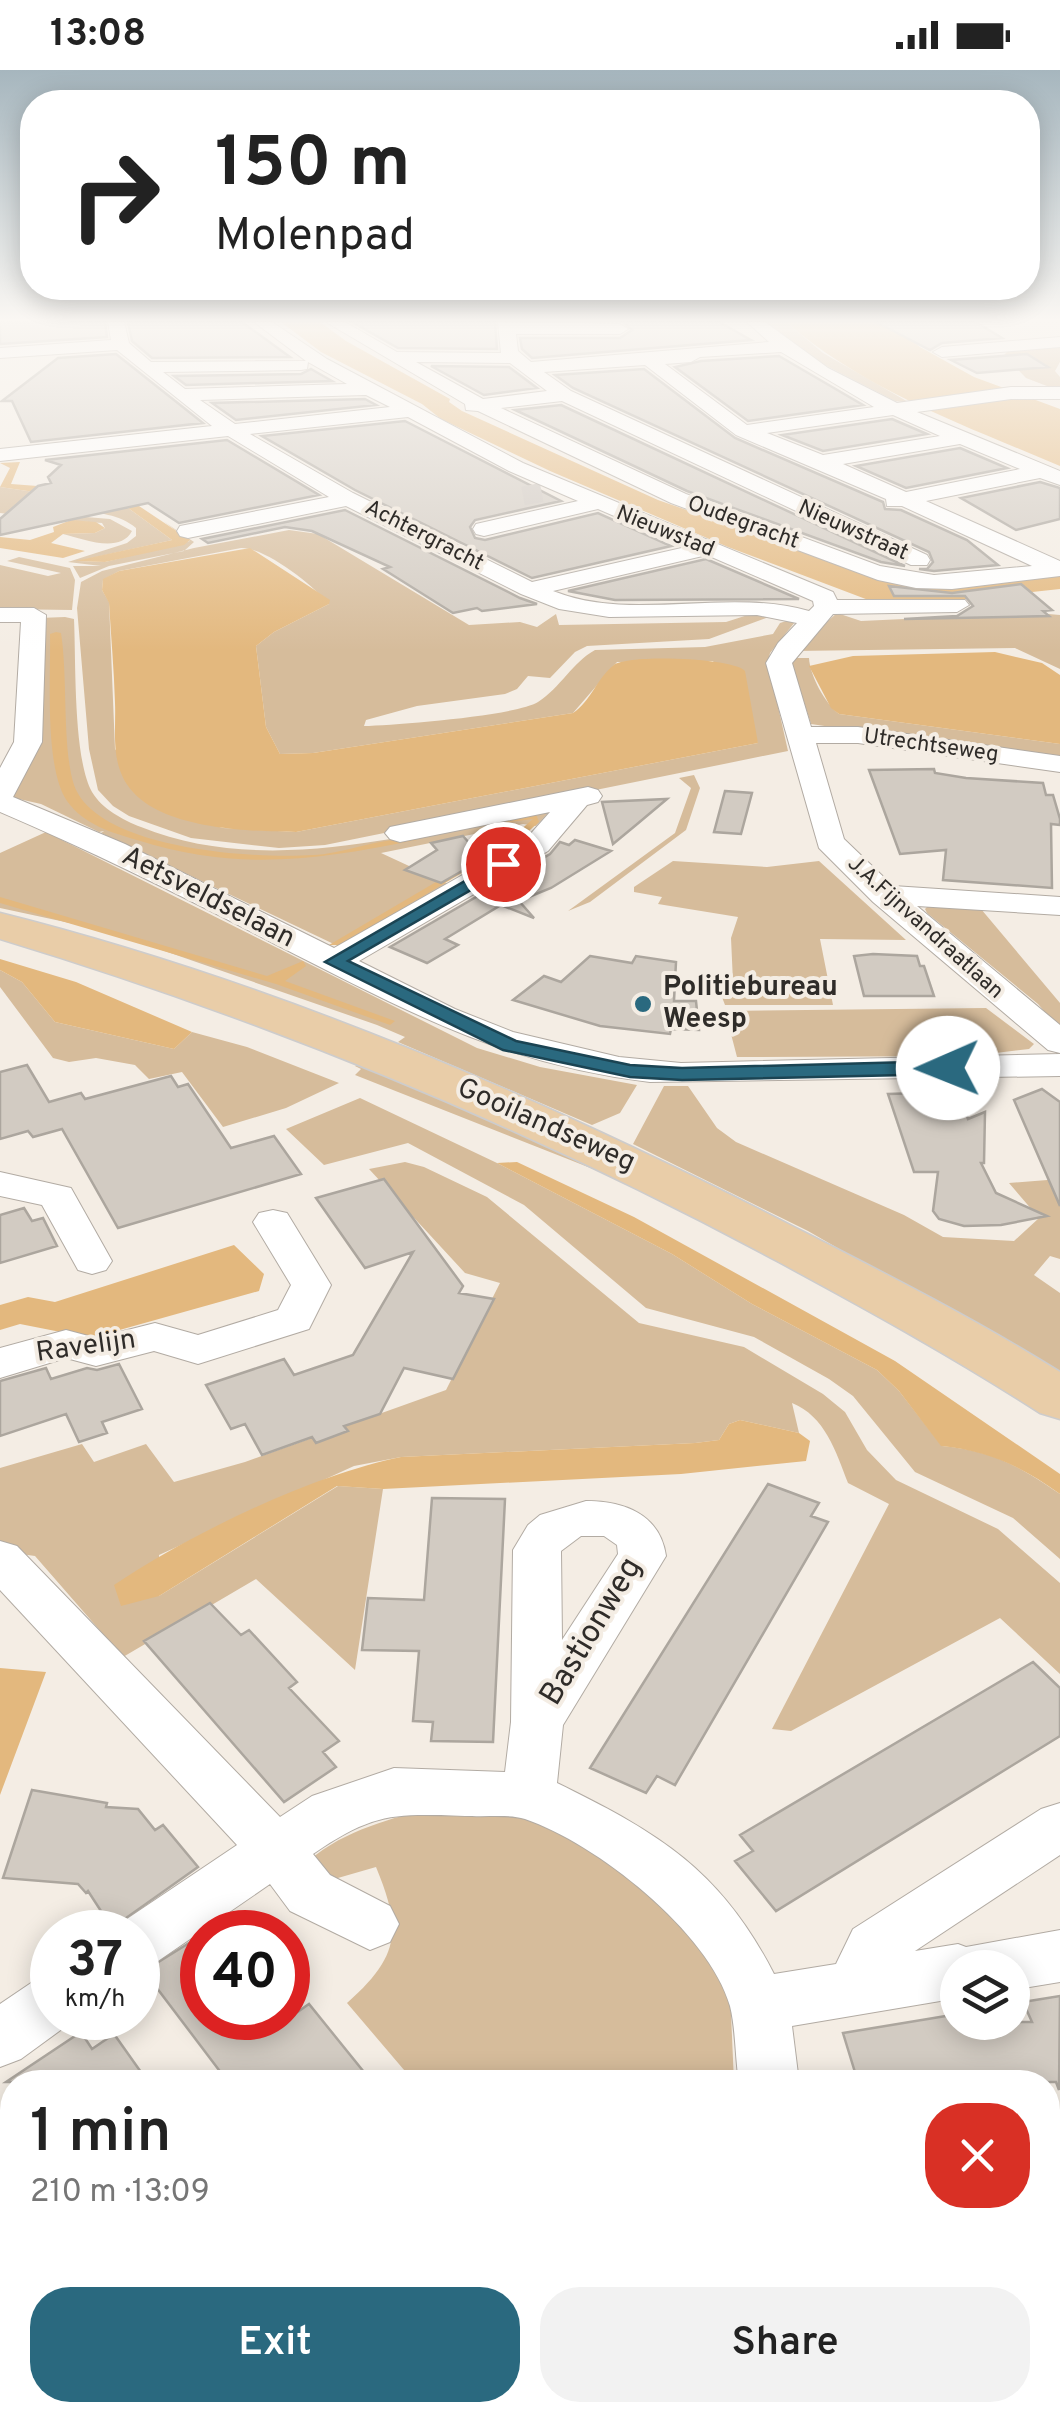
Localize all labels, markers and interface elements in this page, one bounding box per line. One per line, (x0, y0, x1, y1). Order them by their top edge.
text: 13:08 (50, 11, 146, 60)
text: 150 m (215, 122, 410, 211)
icon: right (50, 130, 180, 260)
text: Molenpad (215, 209, 414, 266)
street label: Oudegracht (683, 490, 803, 556)
street label: Achtergracht (360, 494, 488, 578)
street label: Nieuwstraat (794, 495, 912, 567)
street label: Nieuwstad (612, 500, 718, 564)
street label: Utrechtseweg (862, 723, 1000, 769)
pin (461, 822, 546, 907)
icon: arrive (476, 837, 531, 892)
street label: Aetsveldselaan (115, 839, 301, 957)
street label: J.A.Fijnvandraatlaan (841, 851, 1009, 1005)
place label: Politiebureau Weesp (663, 970, 838, 1038)
marker: Politiebureau Weesp (632, 993, 654, 1015)
position arrow (896, 1016, 1000, 1120)
street label: Gooilandseweg (451, 1071, 641, 1181)
street label: Ravelijn (34, 1322, 138, 1372)
street label: Bastionweg (532, 1550, 652, 1714)
speed limit sign: 40 (180, 1910, 310, 2040)
text: 37 (67, 1931, 123, 1994)
map controls (940, 1950, 1030, 2040)
button: layers (940, 1950, 1030, 2040)
text: km/h (65, 1984, 125, 2016)
text: 1 min (30, 2097, 171, 2173)
button: close (925, 2103, 1030, 2208)
text: 210 m · 13:09 (30, 2173, 210, 2213)
button: Exit (30, 2287, 520, 2402)
button: Share (540, 2287, 1030, 2402)

